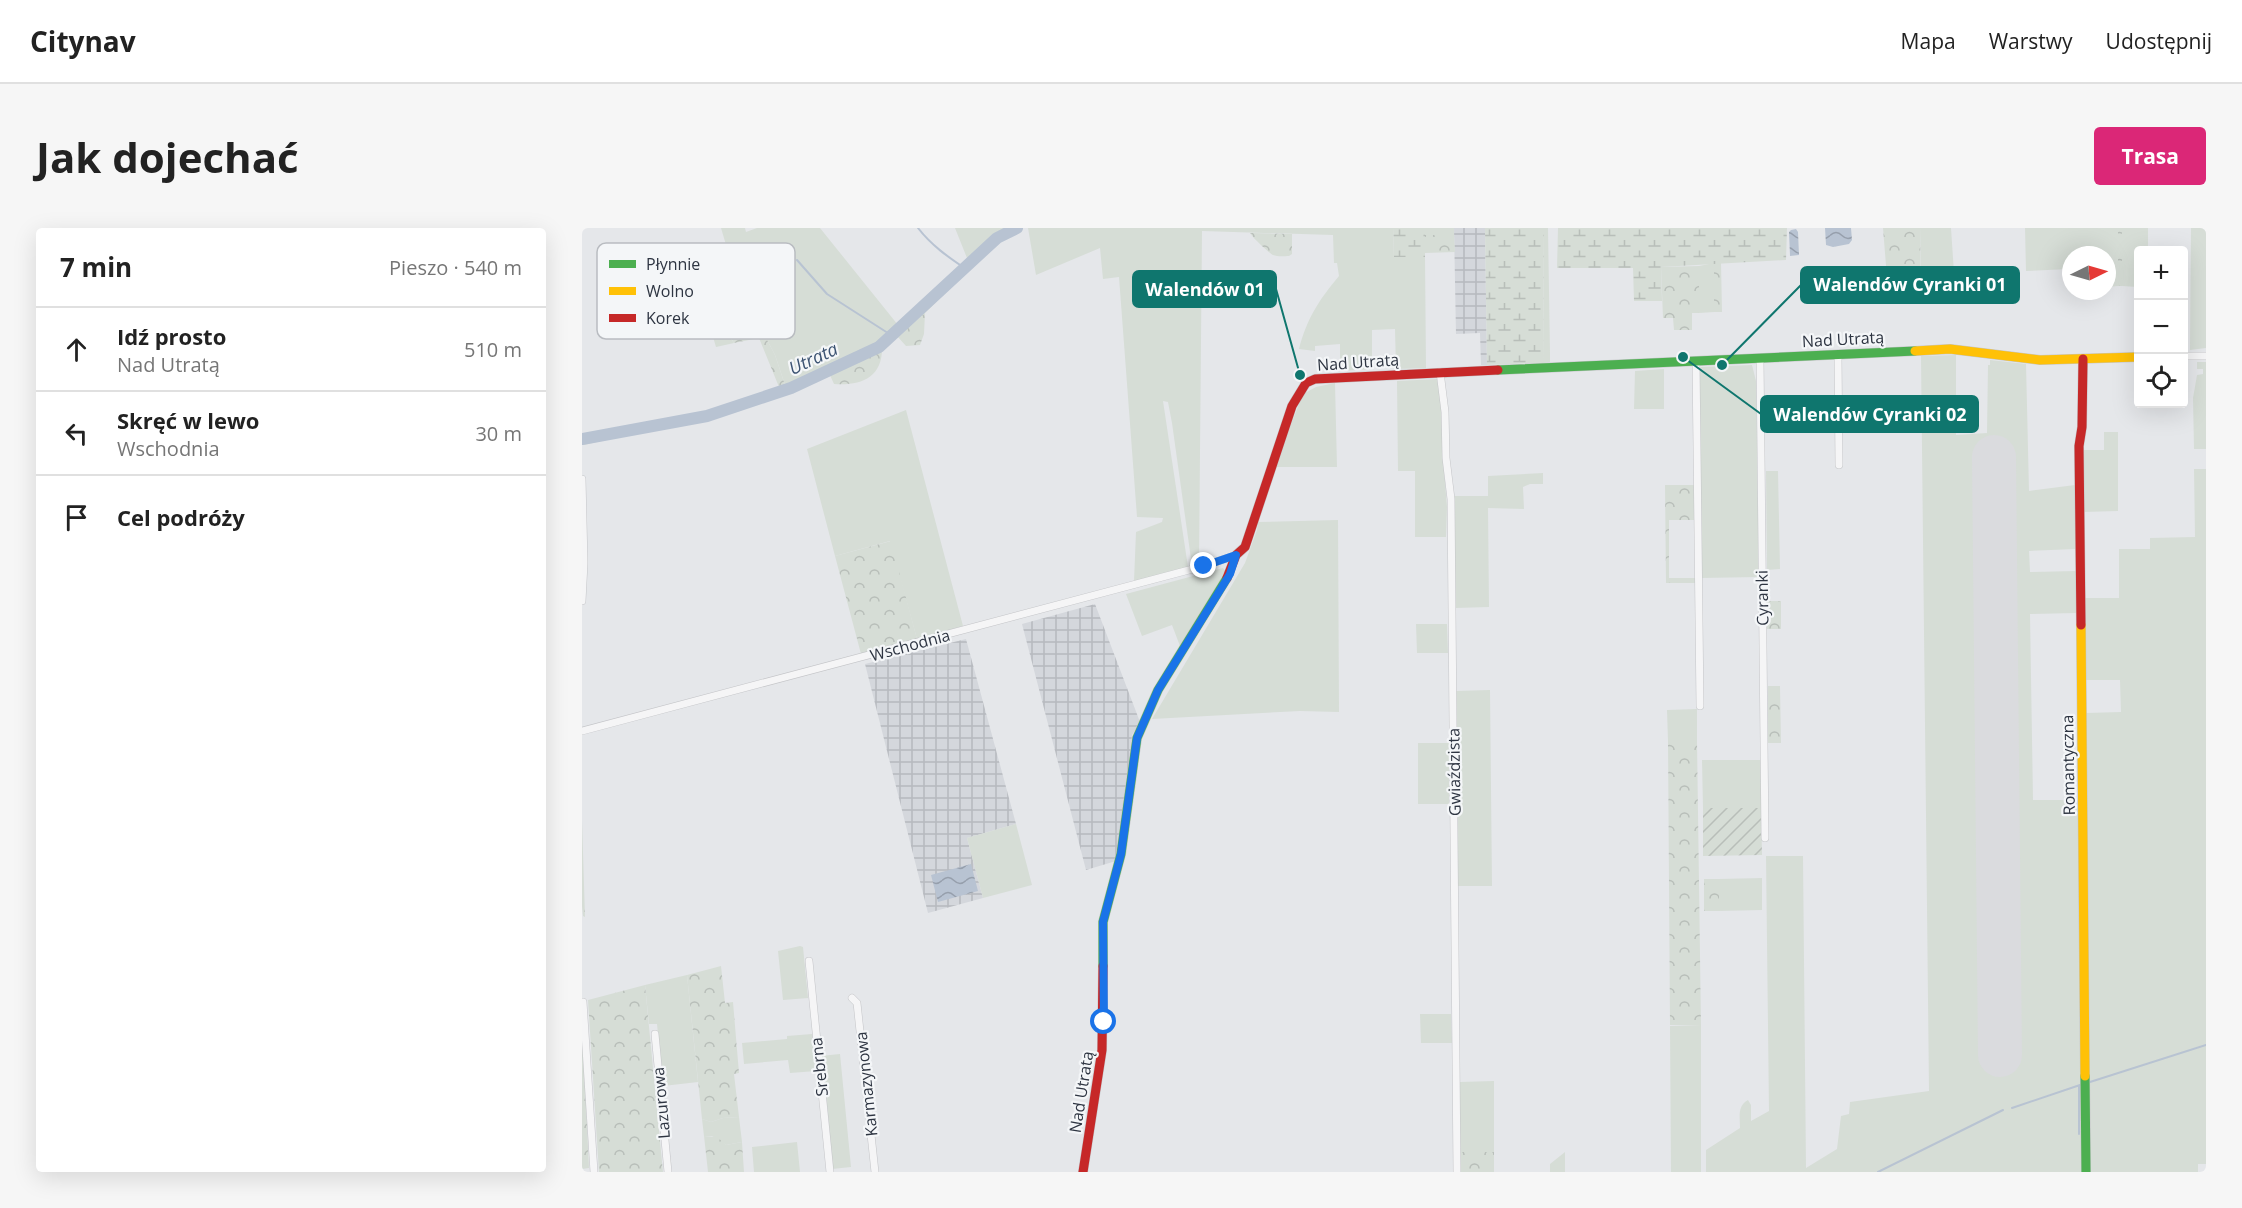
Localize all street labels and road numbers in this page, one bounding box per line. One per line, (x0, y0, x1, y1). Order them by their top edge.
street label: Nad Utratą (1801, 326, 1885, 352)
street label: Nad Utratą (1316, 348, 1400, 376)
street label: Cyranki (1751, 570, 1773, 626)
street label: Wschodnia (868, 624, 952, 666)
street label: Romantyczna (2056, 715, 2080, 815)
street label: Gwiaździsta (1442, 728, 1466, 816)
street label: Karmazynowa (850, 1031, 882, 1137)
street label: Srebrna (805, 1036, 833, 1098)
street label: Nad Utratą (1064, 1050, 1098, 1134)
street label: Lazurowa (647, 1066, 675, 1140)

